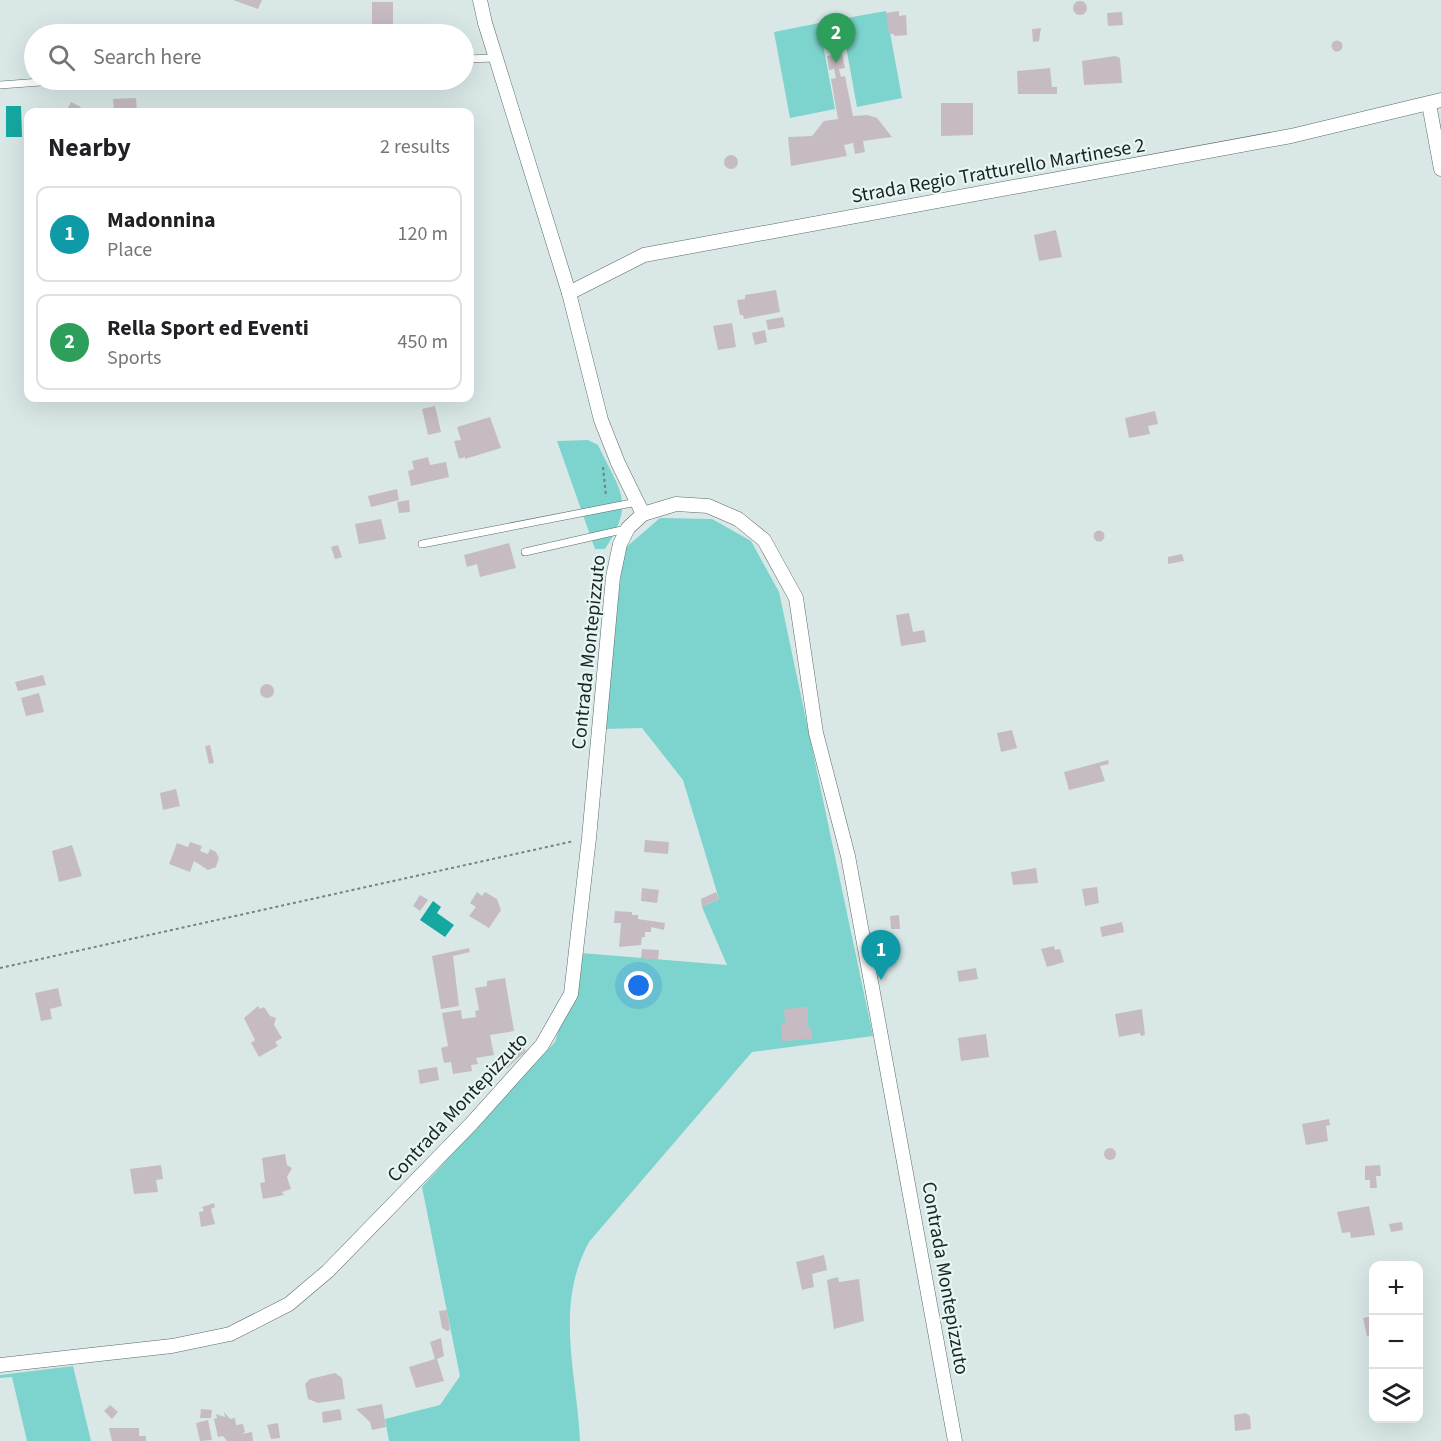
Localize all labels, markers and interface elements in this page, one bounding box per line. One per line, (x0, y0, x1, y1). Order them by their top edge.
pin: 2 (816, 14, 856, 63)
search box (24, 24, 474, 90)
icon: search (45, 41, 78, 74)
text: Search here (93, 41, 201, 73)
text: Nearby (48, 129, 131, 166)
street label: Strada Regio Tratturello Martinese 2 (849, 131, 1147, 211)
text: 2 results (380, 133, 450, 161)
text: Madonnina (107, 204, 216, 236)
text: 1 (64, 220, 75, 248)
text: 120 m (398, 220, 448, 248)
text: Place (107, 236, 152, 264)
text: Rella Sport ed Eventi (107, 312, 309, 344)
text: 2 (64, 328, 75, 356)
text: 450 m (398, 328, 448, 356)
text: Sports (107, 344, 162, 372)
street label: Contrada Montepizzuto (565, 553, 613, 751)
pin: 1 (862, 930, 900, 980)
your location (624, 971, 653, 1000)
street label: Contrada Montepizzuto (381, 1027, 535, 1189)
street label: Contrada Montepizzuto (914, 1180, 976, 1377)
map controls (1369, 1261, 1423, 1423)
button: + (1369, 1261, 1423, 1315)
button: − (1369, 1315, 1423, 1369)
button: layers (1369, 1369, 1423, 1423)

